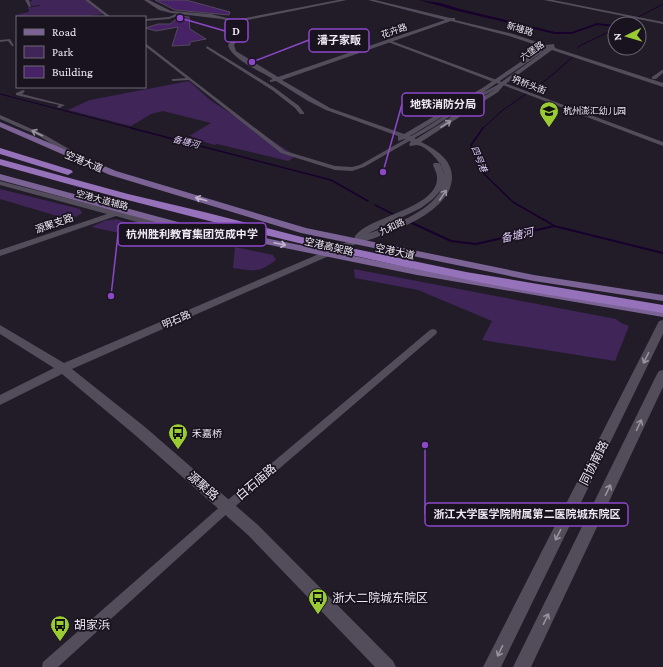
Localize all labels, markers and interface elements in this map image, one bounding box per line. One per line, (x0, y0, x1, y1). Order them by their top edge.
legend (16, 16, 146, 88)
north arrow (607, 16, 647, 56)
callout: D (225, 19, 248, 42)
street label: 新塘路 (506, 19, 535, 38)
street label: 花卉路 (380, 22, 408, 40)
text: Road (52, 25, 77, 39)
text: D (232, 25, 240, 37)
callout: 潘子家畈 (309, 29, 369, 52)
text: N (611, 32, 623, 41)
text: 潘子家畈 (317, 34, 361, 46)
street label: 六堡路 (518, 39, 546, 63)
text: Park (52, 45, 74, 59)
text: Building (52, 65, 93, 79)
street label: 坍桥头街 (510, 74, 548, 96)
callout: 地铁消防分局 (402, 93, 484, 116)
text: 地铁消防分局 (410, 98, 476, 110)
school or university icon: 杭州澎汇幼儿园 (538, 100, 560, 128)
place label: 杭州澎汇幼儿园 (563, 105, 626, 116)
one-way arrow (440, 120, 451, 128)
one-way arrow (32, 129, 44, 136)
water label: 备塘河 (172, 134, 202, 151)
water label: 四号港 (469, 145, 489, 175)
street label: 空港大道 (63, 149, 104, 174)
street label: 空港大道辅路 (75, 188, 129, 212)
one-way arrow (439, 189, 447, 200)
one-way arrow (195, 195, 208, 202)
street label: 源聚支路 (33, 212, 75, 235)
street label: 九和路 (378, 217, 406, 237)
callout: 杭州胜利教育集团笕成中学 (118, 223, 266, 246)
water label: 备塘河 (500, 225, 536, 245)
text: 杭州胜利教育集团笕成中学 (126, 228, 258, 240)
street label: 空港高架路 (303, 236, 354, 257)
one-way arrow (273, 241, 286, 249)
street label: 空港大道 (374, 242, 416, 261)
street label: 明石路 (160, 309, 192, 330)
one-way arrow (642, 351, 649, 363)
one-way arrow (636, 419, 643, 431)
bus stop icon: 禾嘉桥 (167, 422, 189, 450)
place label: 禾嘉桥 (192, 428, 222, 439)
street label: 同协南路 (577, 438, 611, 488)
street label: 白石庙路 (233, 461, 279, 503)
street label: 源聚路 (185, 469, 221, 503)
one-way arrow (605, 484, 612, 496)
callout: 浙江大学医学院附属第二医院城东院区 (425, 503, 628, 526)
text: 浙江大学医学院附属第二医院城东院区 (434, 508, 621, 520)
one-way arrow (554, 528, 561, 540)
bus stop icon: 浙大二院城东院区 (307, 587, 329, 615)
place label: 浙大二院城东院区 (332, 591, 428, 605)
bus stop icon: 胡家浜 (49, 614, 71, 642)
one-way arrow (543, 614, 550, 626)
place label: 胡家浜 (74, 618, 110, 632)
one-way arrow (496, 645, 503, 657)

